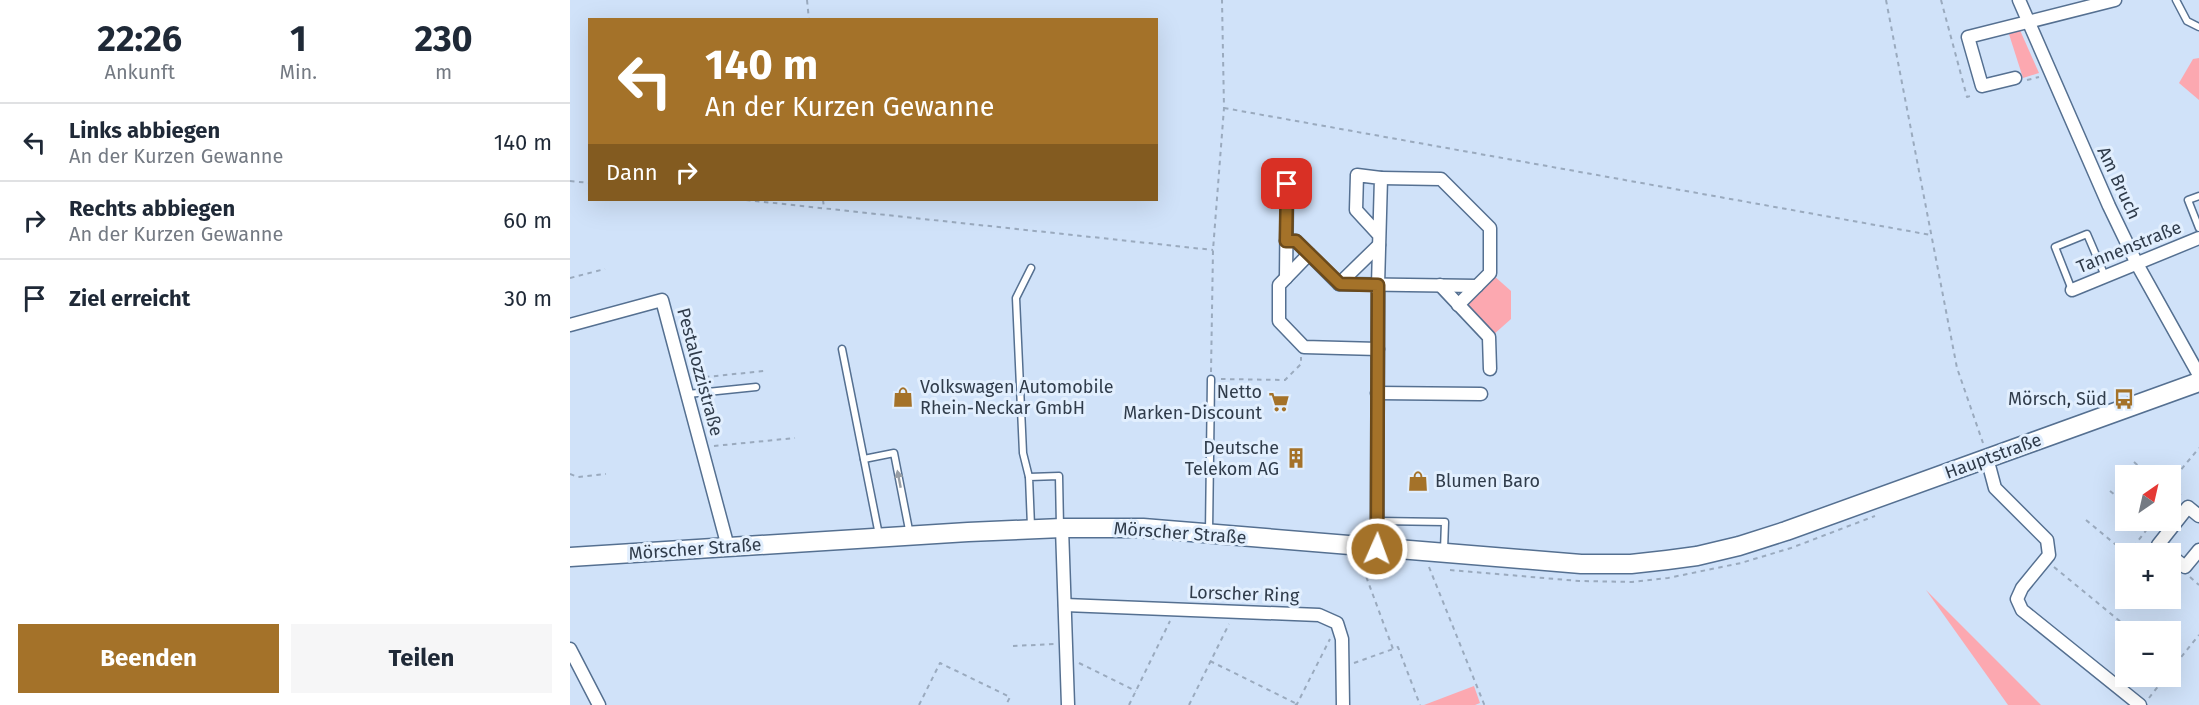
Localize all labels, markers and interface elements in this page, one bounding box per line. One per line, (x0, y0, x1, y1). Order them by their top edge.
text: 22:26 (97, 17, 182, 61)
text: 1 (290, 17, 307, 61)
text: 230 (414, 17, 473, 61)
text: 140 m (705, 40, 818, 90)
icon: left (606, 42, 684, 120)
text: Ankunft (104, 60, 175, 84)
text: Min. (279, 60, 317, 84)
text: m (435, 60, 452, 84)
text: An der Kurzen Gewanne (705, 91, 995, 123)
text: Links abbiegen (69, 117, 220, 144)
icon: left (18, 126, 51, 159)
text: 140 m (494, 129, 552, 156)
street label: Am Bruch (2093, 143, 2145, 223)
text: An der Kurzen Gewanne (69, 144, 283, 168)
icon: right (670, 156, 703, 189)
pin (1261, 158, 1312, 209)
text: Dann (606, 159, 658, 186)
icon: arrive (1270, 167, 1303, 200)
text: Rechts abbiegen (69, 195, 235, 222)
icon: right (18, 204, 51, 237)
text: 60 m (503, 207, 552, 234)
street label: Tannenstraße (2073, 216, 2185, 278)
text: An der Kurzen Gewanne (69, 222, 283, 246)
icon: arrive (18, 282, 51, 315)
text: Ziel erreicht (69, 285, 190, 312)
text: 30 m (504, 285, 552, 312)
street label: Pestalozzistraße (672, 305, 728, 439)
place label: Volkswagen Automobile Rhein-Neckar GmbH (920, 376, 1113, 419)
place label: Netto Marken-Discount (1123, 381, 1262, 424)
shop icon: Volkswagen Automobile Rhein-Neckar GmbH (891, 385, 915, 409)
bus stop icon: Mörsch, Süd (2112, 387, 2136, 411)
place label: Mörsch, Süd (2008, 388, 2107, 410)
supermarket icon: Netto Marken-Discount (1267, 390, 1291, 414)
street label: Hauptstraße (1942, 428, 2044, 484)
place label: Deutsche Telekom AG (1185, 437, 1279, 480)
building icon: Deutsche Telekom AG (1284, 446, 1308, 470)
north arrow (2115, 465, 2181, 531)
map controls (2115, 465, 2181, 687)
one-way arrow (894, 469, 903, 488)
shop icon: Blumen Baro (1406, 469, 1430, 493)
place label: Blumen Baro (1435, 470, 1540, 492)
street label: Mörscher Straße (1113, 517, 1247, 549)
position arrow (1345, 517, 1409, 581)
street label: Mörscher Straße (628, 533, 762, 565)
button: + (2115, 543, 2181, 609)
street label: Lorscher Ring (1188, 581, 1300, 607)
button: − (2115, 621, 2181, 687)
button: Beenden (18, 624, 279, 693)
button: Teilen (291, 624, 552, 693)

